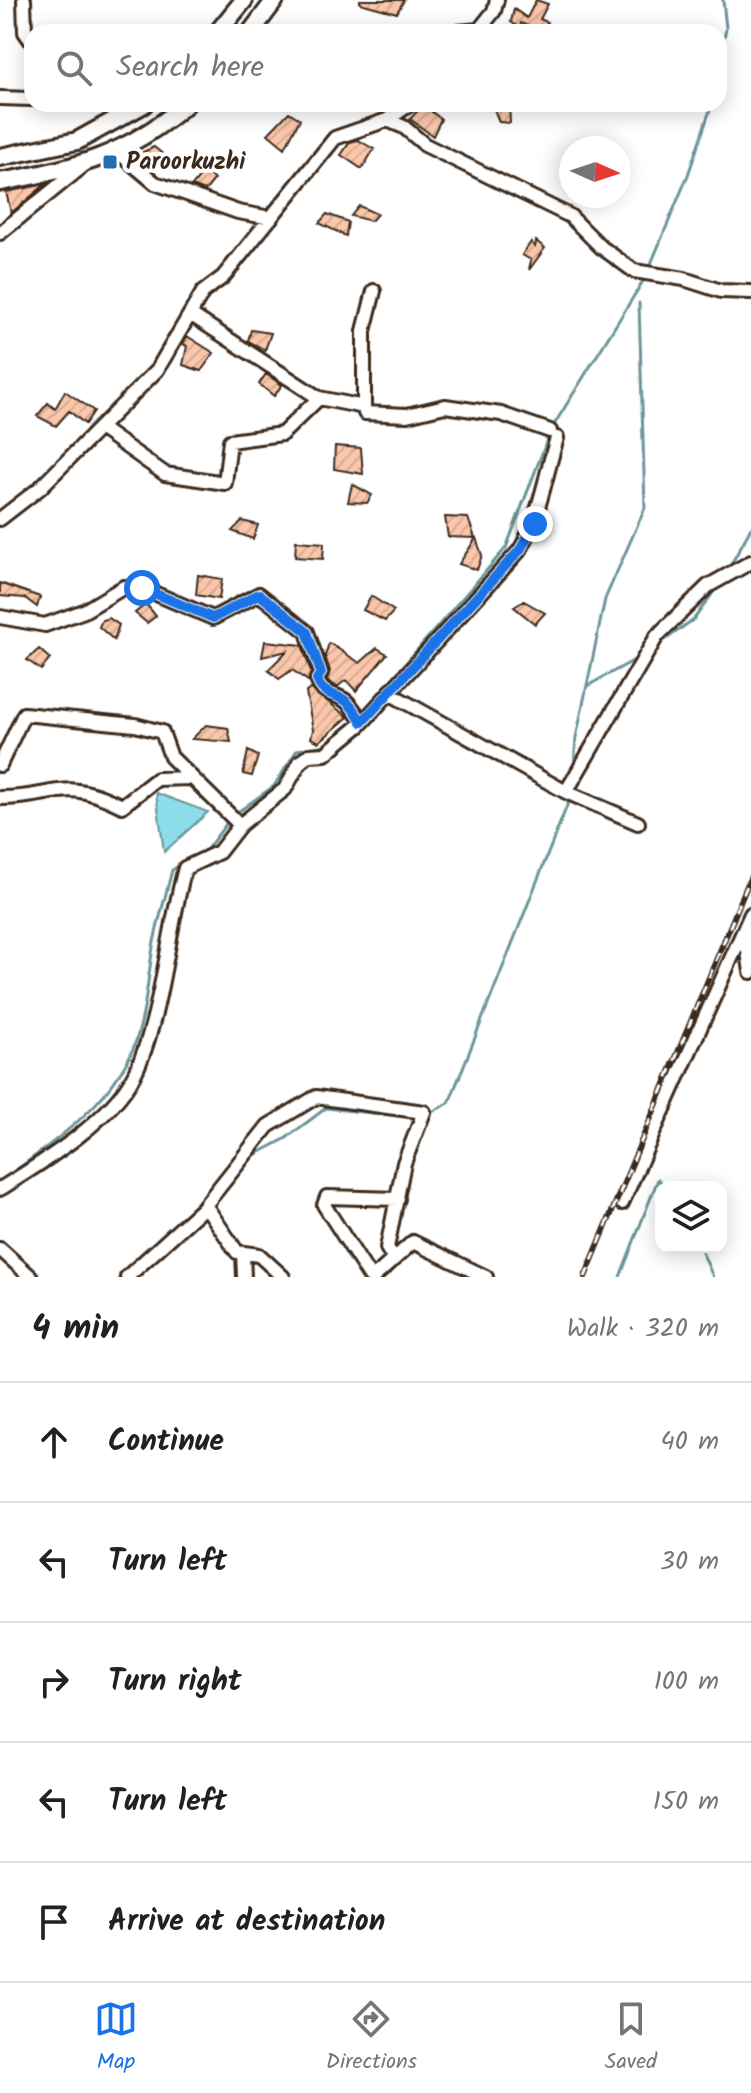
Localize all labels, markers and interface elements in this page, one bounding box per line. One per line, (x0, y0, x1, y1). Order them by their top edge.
search box (24, 24, 727, 112)
text: Search here (116, 44, 264, 92)
icon: search (52, 46, 96, 90)
north arrow (559, 136, 631, 208)
place label: Paroorkuzhi (126, 143, 246, 182)
marker: Paroorkuzhi (101, 153, 119, 171)
route end (517, 506, 553, 542)
route start (124, 570, 160, 606)
map controls (655, 1181, 727, 1253)
button: layers (655, 1181, 727, 1253)
text: 4 min (32, 1302, 119, 1356)
text: Walk · 320 m (567, 1308, 719, 1350)
text: Continue (108, 1418, 224, 1466)
icon: ahead (32, 1420, 76, 1464)
text: 40 m (661, 1421, 719, 1463)
text: Turn left (108, 1538, 227, 1586)
icon: left (32, 1540, 76, 1584)
text: 30 m (660, 1541, 719, 1583)
text: Turn right (108, 1658, 241, 1706)
icon: right (32, 1660, 76, 1704)
text: 100 m (654, 1661, 719, 1703)
text: Turn left (108, 1778, 227, 1826)
icon: left (32, 1780, 76, 1824)
text: 150 m (653, 1781, 719, 1823)
text: Arrive at destination (108, 1898, 385, 1946)
icon: arrive (32, 1900, 76, 1944)
tab: Map (94, 1997, 138, 2080)
tab: Directions (326, 1997, 417, 2080)
tab: Saved (605, 1997, 657, 2080)

